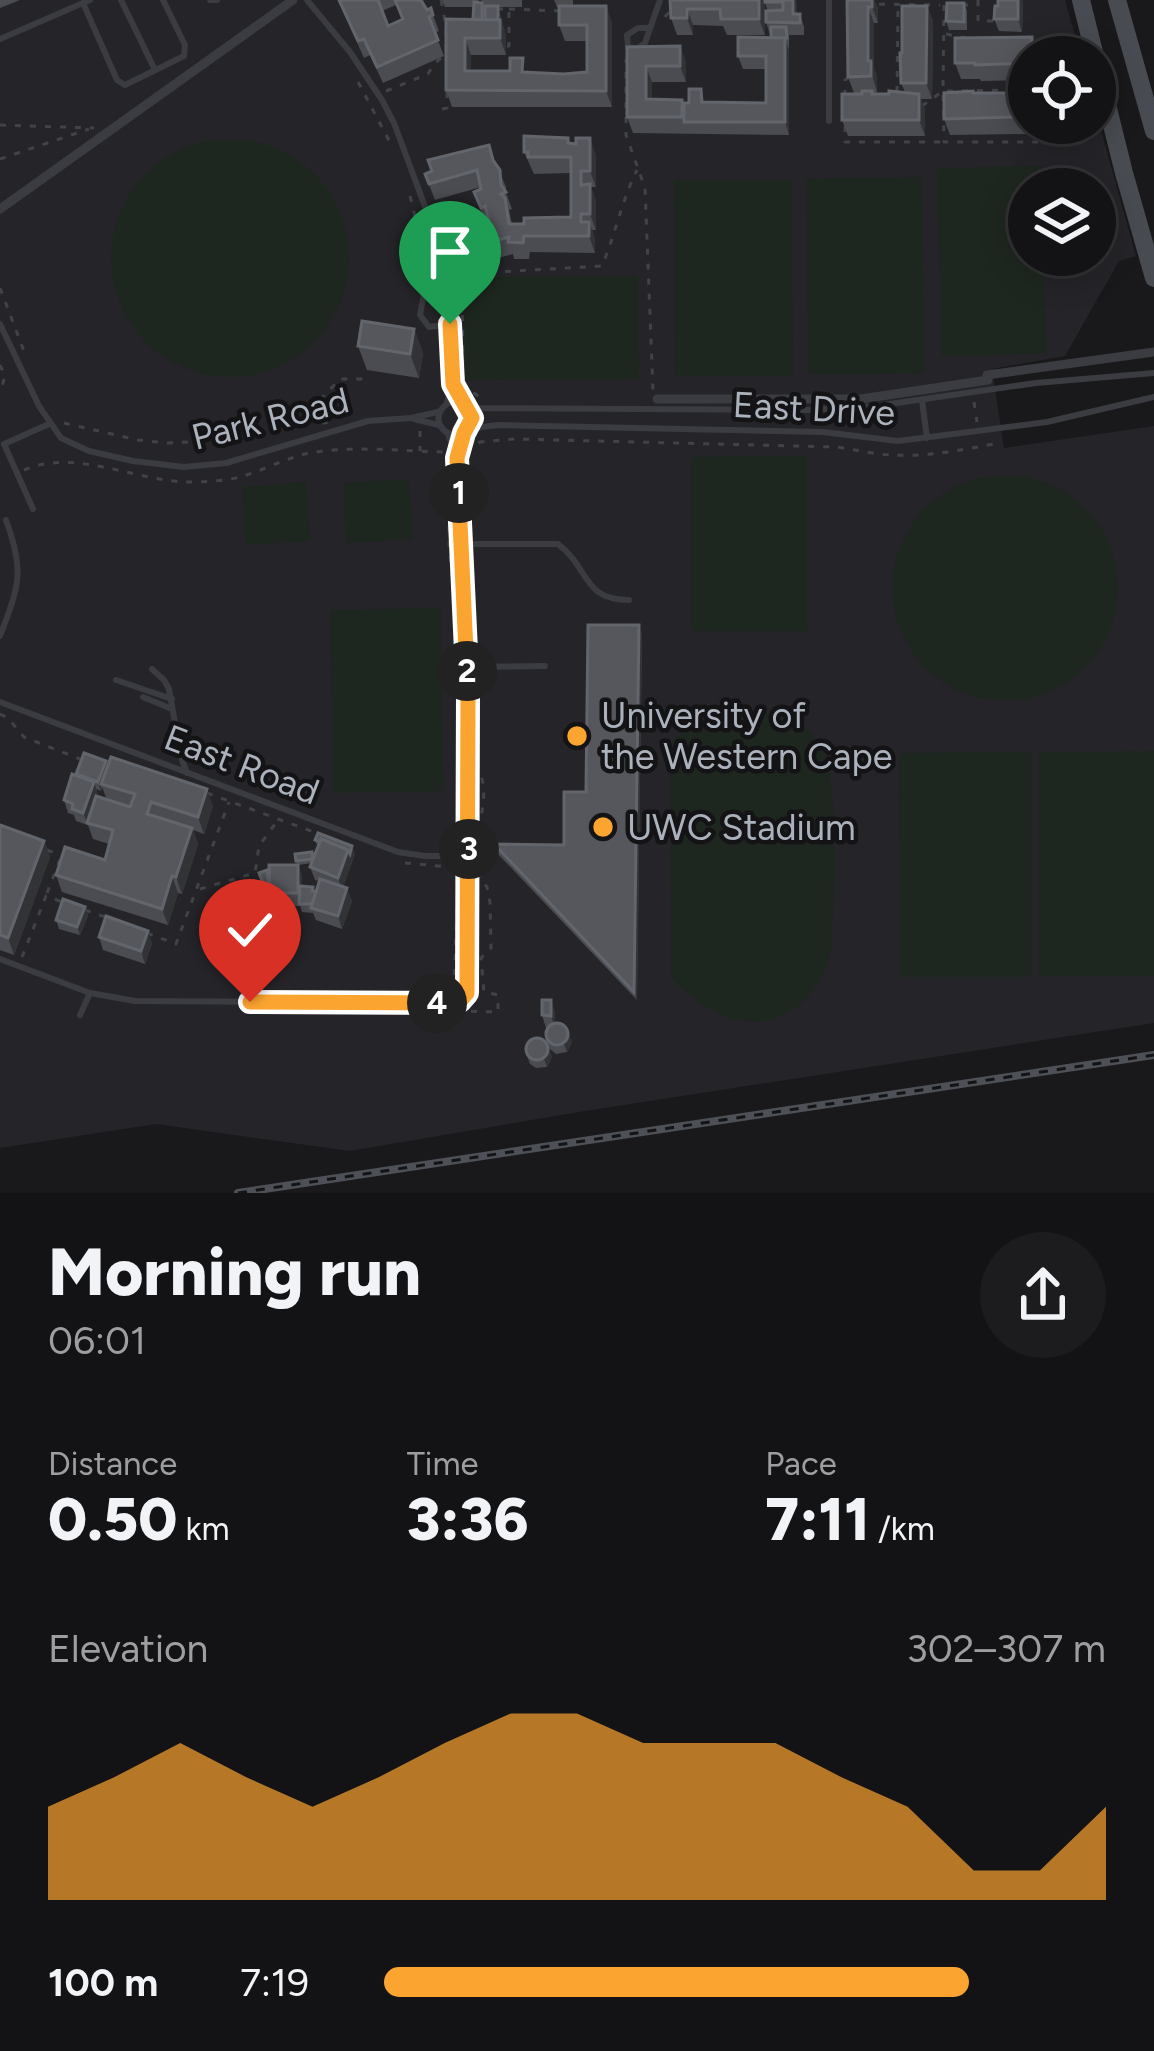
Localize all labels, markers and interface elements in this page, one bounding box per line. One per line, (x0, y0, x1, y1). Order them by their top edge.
map controls (1008, 36, 1116, 276)
button: locate (1008, 36, 1116, 144)
button: layers (1008, 168, 1116, 276)
pin (399, 201, 501, 324)
icon: arrive (417, 219, 483, 285)
street label: Park Road (187, 378, 353, 459)
street label: East Drive (732, 383, 896, 434)
pin: 1 (429, 463, 489, 523)
text: 1 (452, 473, 466, 512)
pin: 2 (437, 641, 497, 701)
text: 2 (457, 651, 477, 690)
place label: University of the Western Cape (601, 694, 892, 778)
street label: East Road (159, 715, 325, 814)
marker: University of the Western Cape (564, 723, 590, 749)
place label: UWC Stadium (627, 806, 856, 849)
marker: UWC Stadium (590, 814, 616, 840)
pin: 3 (439, 819, 499, 879)
text: 3 (460, 829, 478, 868)
pin (199, 879, 301, 1002)
icon: check (217, 897, 283, 963)
pin: 4 (407, 973, 467, 1033)
text: 4 (427, 983, 447, 1022)
text: Morning run (48, 1232, 421, 1312)
button: share (980, 1232, 1106, 1358)
text: 06:01 (48, 1317, 146, 1364)
text: Distance (48, 1444, 177, 1483)
text: Time (407, 1444, 479, 1483)
text: Pace (765, 1444, 837, 1483)
text: 0.50 (48, 1483, 177, 1555)
text: 3:36 (407, 1483, 529, 1555)
text: 7:11 (765, 1483, 870, 1555)
text: km (177, 1509, 230, 1548)
text: /km (870, 1509, 935, 1548)
text: Elevation (48, 1625, 208, 1672)
text: 302–307 m (907, 1625, 1106, 1672)
text: 100 m (48, 1959, 158, 2006)
text: 7:19 (240, 1959, 309, 2006)

